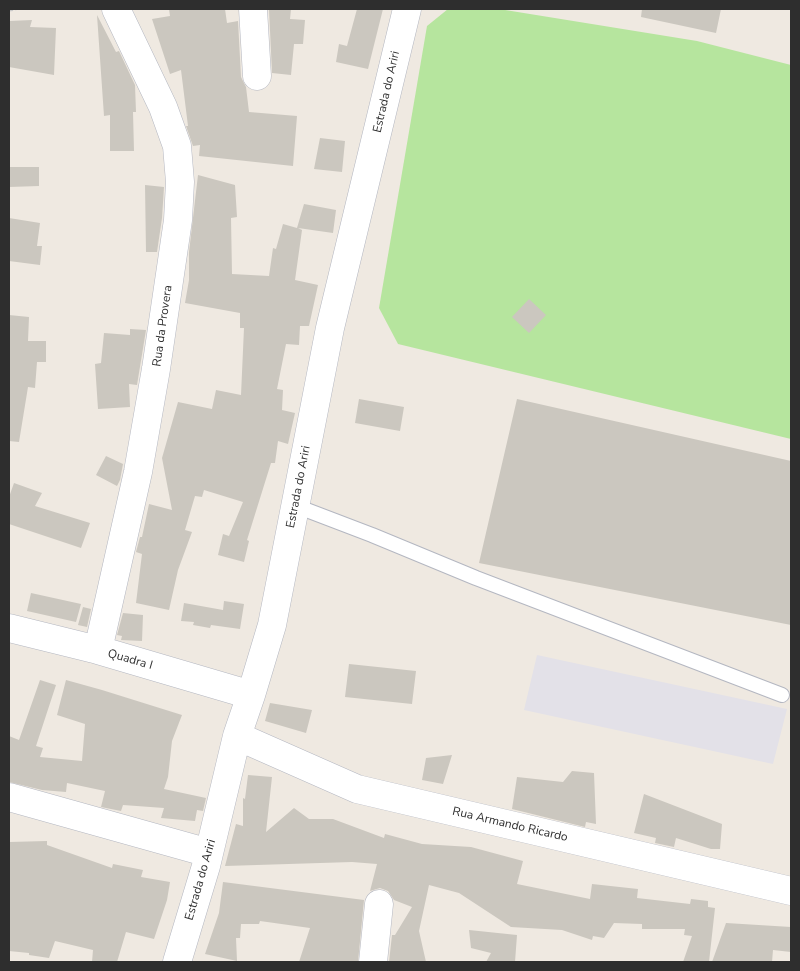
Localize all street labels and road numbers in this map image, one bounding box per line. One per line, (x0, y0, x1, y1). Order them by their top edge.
street label: Estrada do Ariri (371, 50, 403, 134)
street label: Rua da Provera (150, 284, 176, 368)
street label: Estrada do Ariri (284, 445, 314, 529)
street label: Quadra I (106, 647, 154, 673)
street label: Rua Armando Ricardo (451, 805, 569, 845)
street label: Estrada do Ariri (183, 838, 219, 922)

